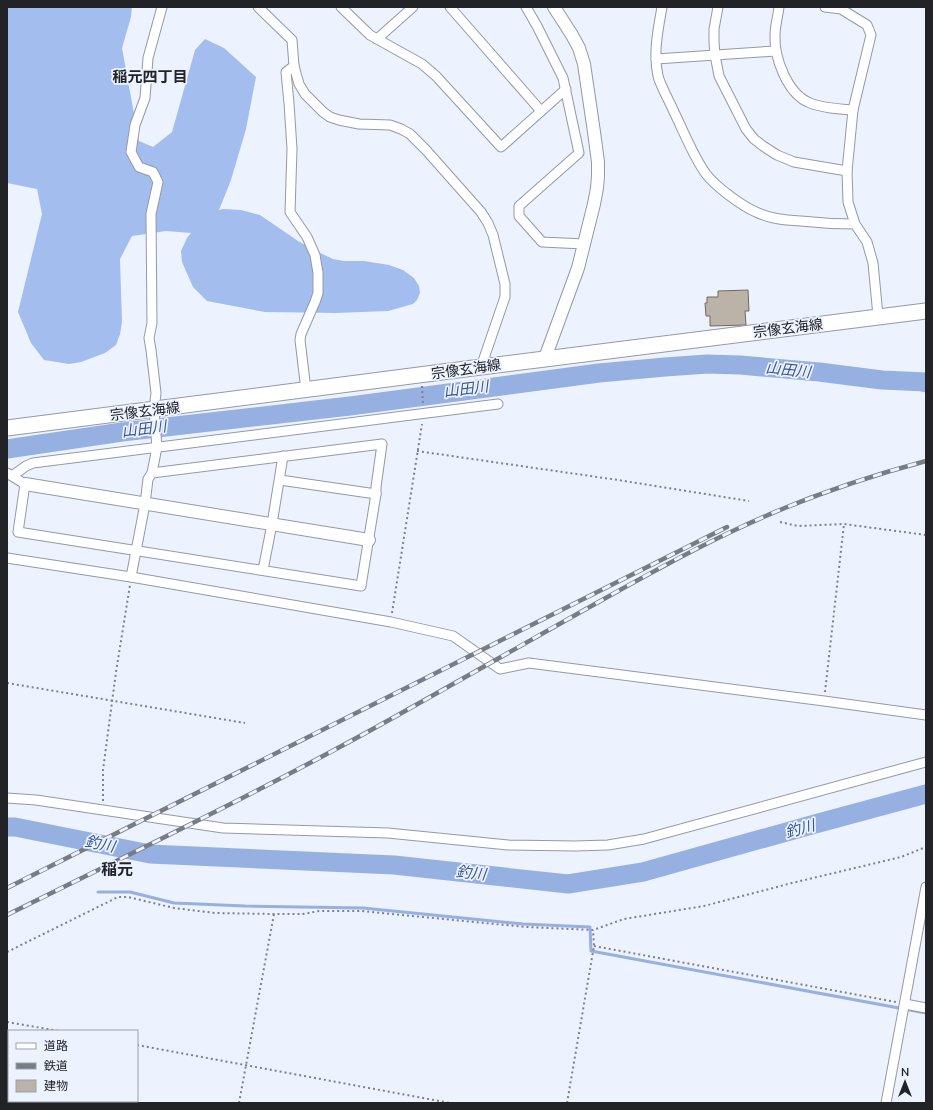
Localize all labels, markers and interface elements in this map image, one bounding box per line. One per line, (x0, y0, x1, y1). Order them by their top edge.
district label: 稲元四丁目 (112, 67, 188, 87)
street label: 宗像玄海線 (752, 315, 824, 342)
street label: 宗像玄海線 (430, 355, 502, 384)
water label: 山田川 (765, 358, 813, 383)
water label: 山田川 (442, 376, 492, 402)
street label: 宗像玄海線 (109, 398, 181, 425)
water label: 山田川 (120, 416, 170, 442)
water label: 釣川 (783, 815, 819, 843)
water label: 釣川 (83, 831, 119, 857)
district label: 稲元 (101, 859, 133, 881)
water label: 釣川 (455, 861, 489, 885)
legend (8, 1030, 138, 1102)
text: 道路 (44, 1038, 68, 1054)
text: 鉄道 (44, 1058, 68, 1074)
north arrow (885, 1062, 925, 1102)
text: N (901, 1065, 909, 1080)
text: 建物 (44, 1078, 68, 1094)

